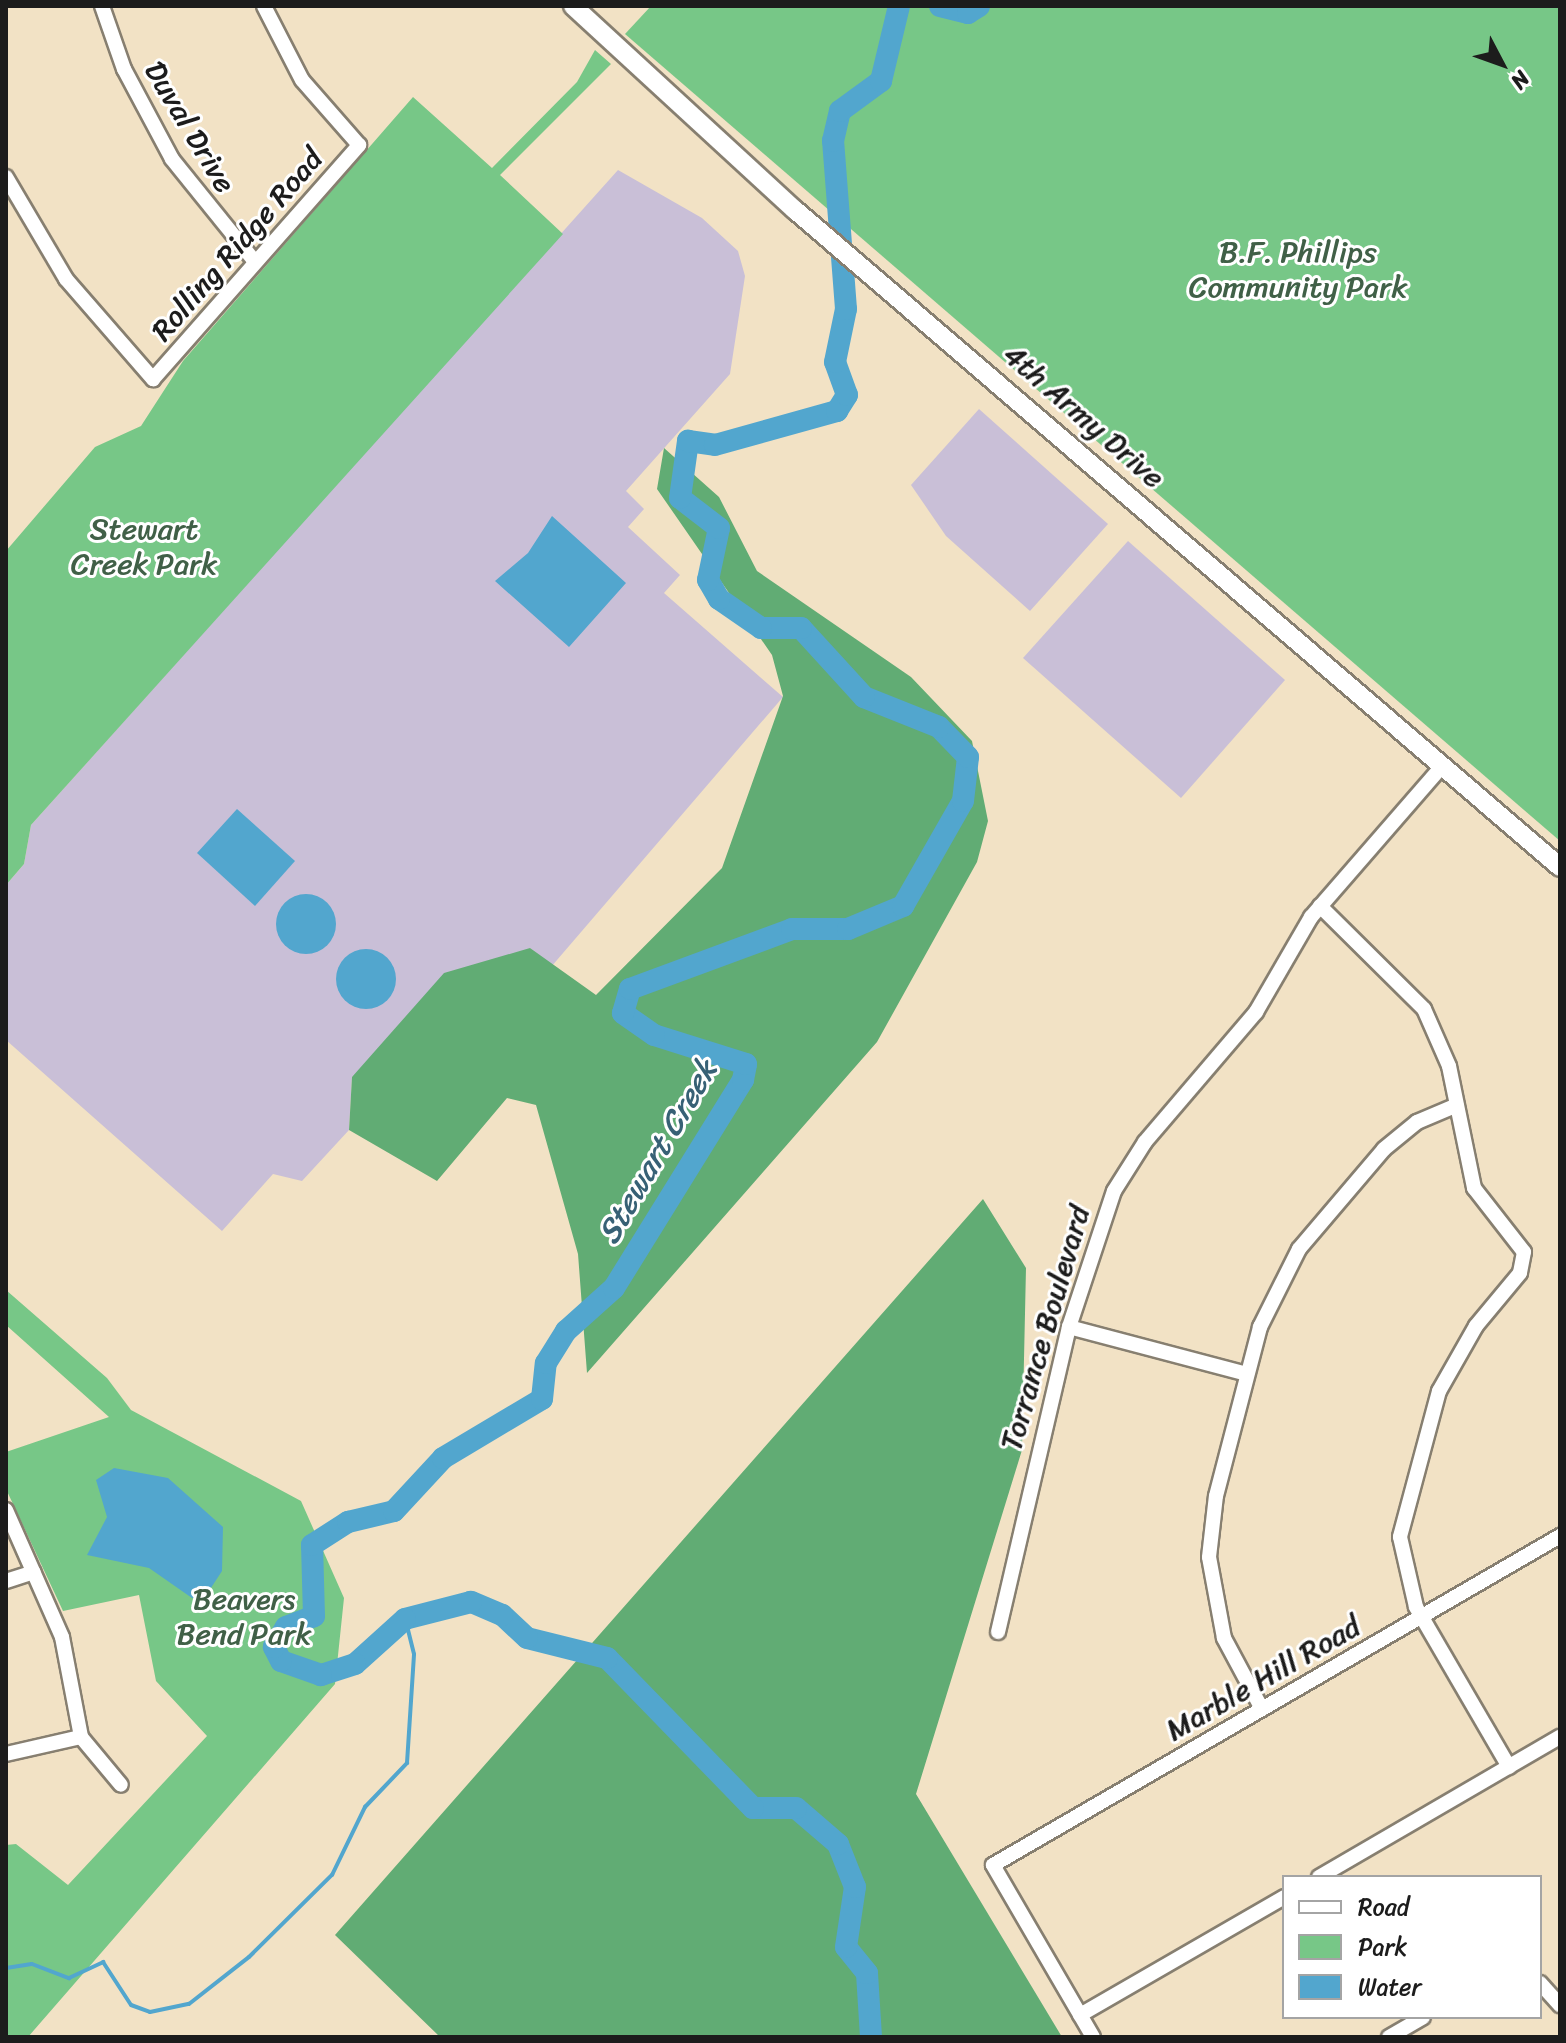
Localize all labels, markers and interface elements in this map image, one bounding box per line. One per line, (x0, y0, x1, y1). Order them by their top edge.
north arrow (1462, 24, 1542, 104)
street label: Duval Drive (137, 55, 243, 199)
text: N (1501, 62, 1540, 99)
street label: Rolling Ridge Road (144, 141, 330, 349)
park label: B.F. Phillips Community Park (1189, 234, 1407, 304)
street label: 4th Army Drive (996, 336, 1172, 496)
park label: Stewart Creek Park (70, 511, 218, 582)
water label: Stewart Creek (590, 1053, 726, 1251)
street label: Torrance Boulevard (993, 1202, 1097, 1454)
park label: Beavers Bend Park (176, 1581, 312, 1652)
street label: Marble Hill Road (1159, 1608, 1367, 1748)
legend (1282, 1875, 1542, 2019)
text: Road (1358, 1886, 1409, 1928)
text: Park (1358, 1926, 1407, 1968)
text: Water (1358, 1966, 1421, 2008)

